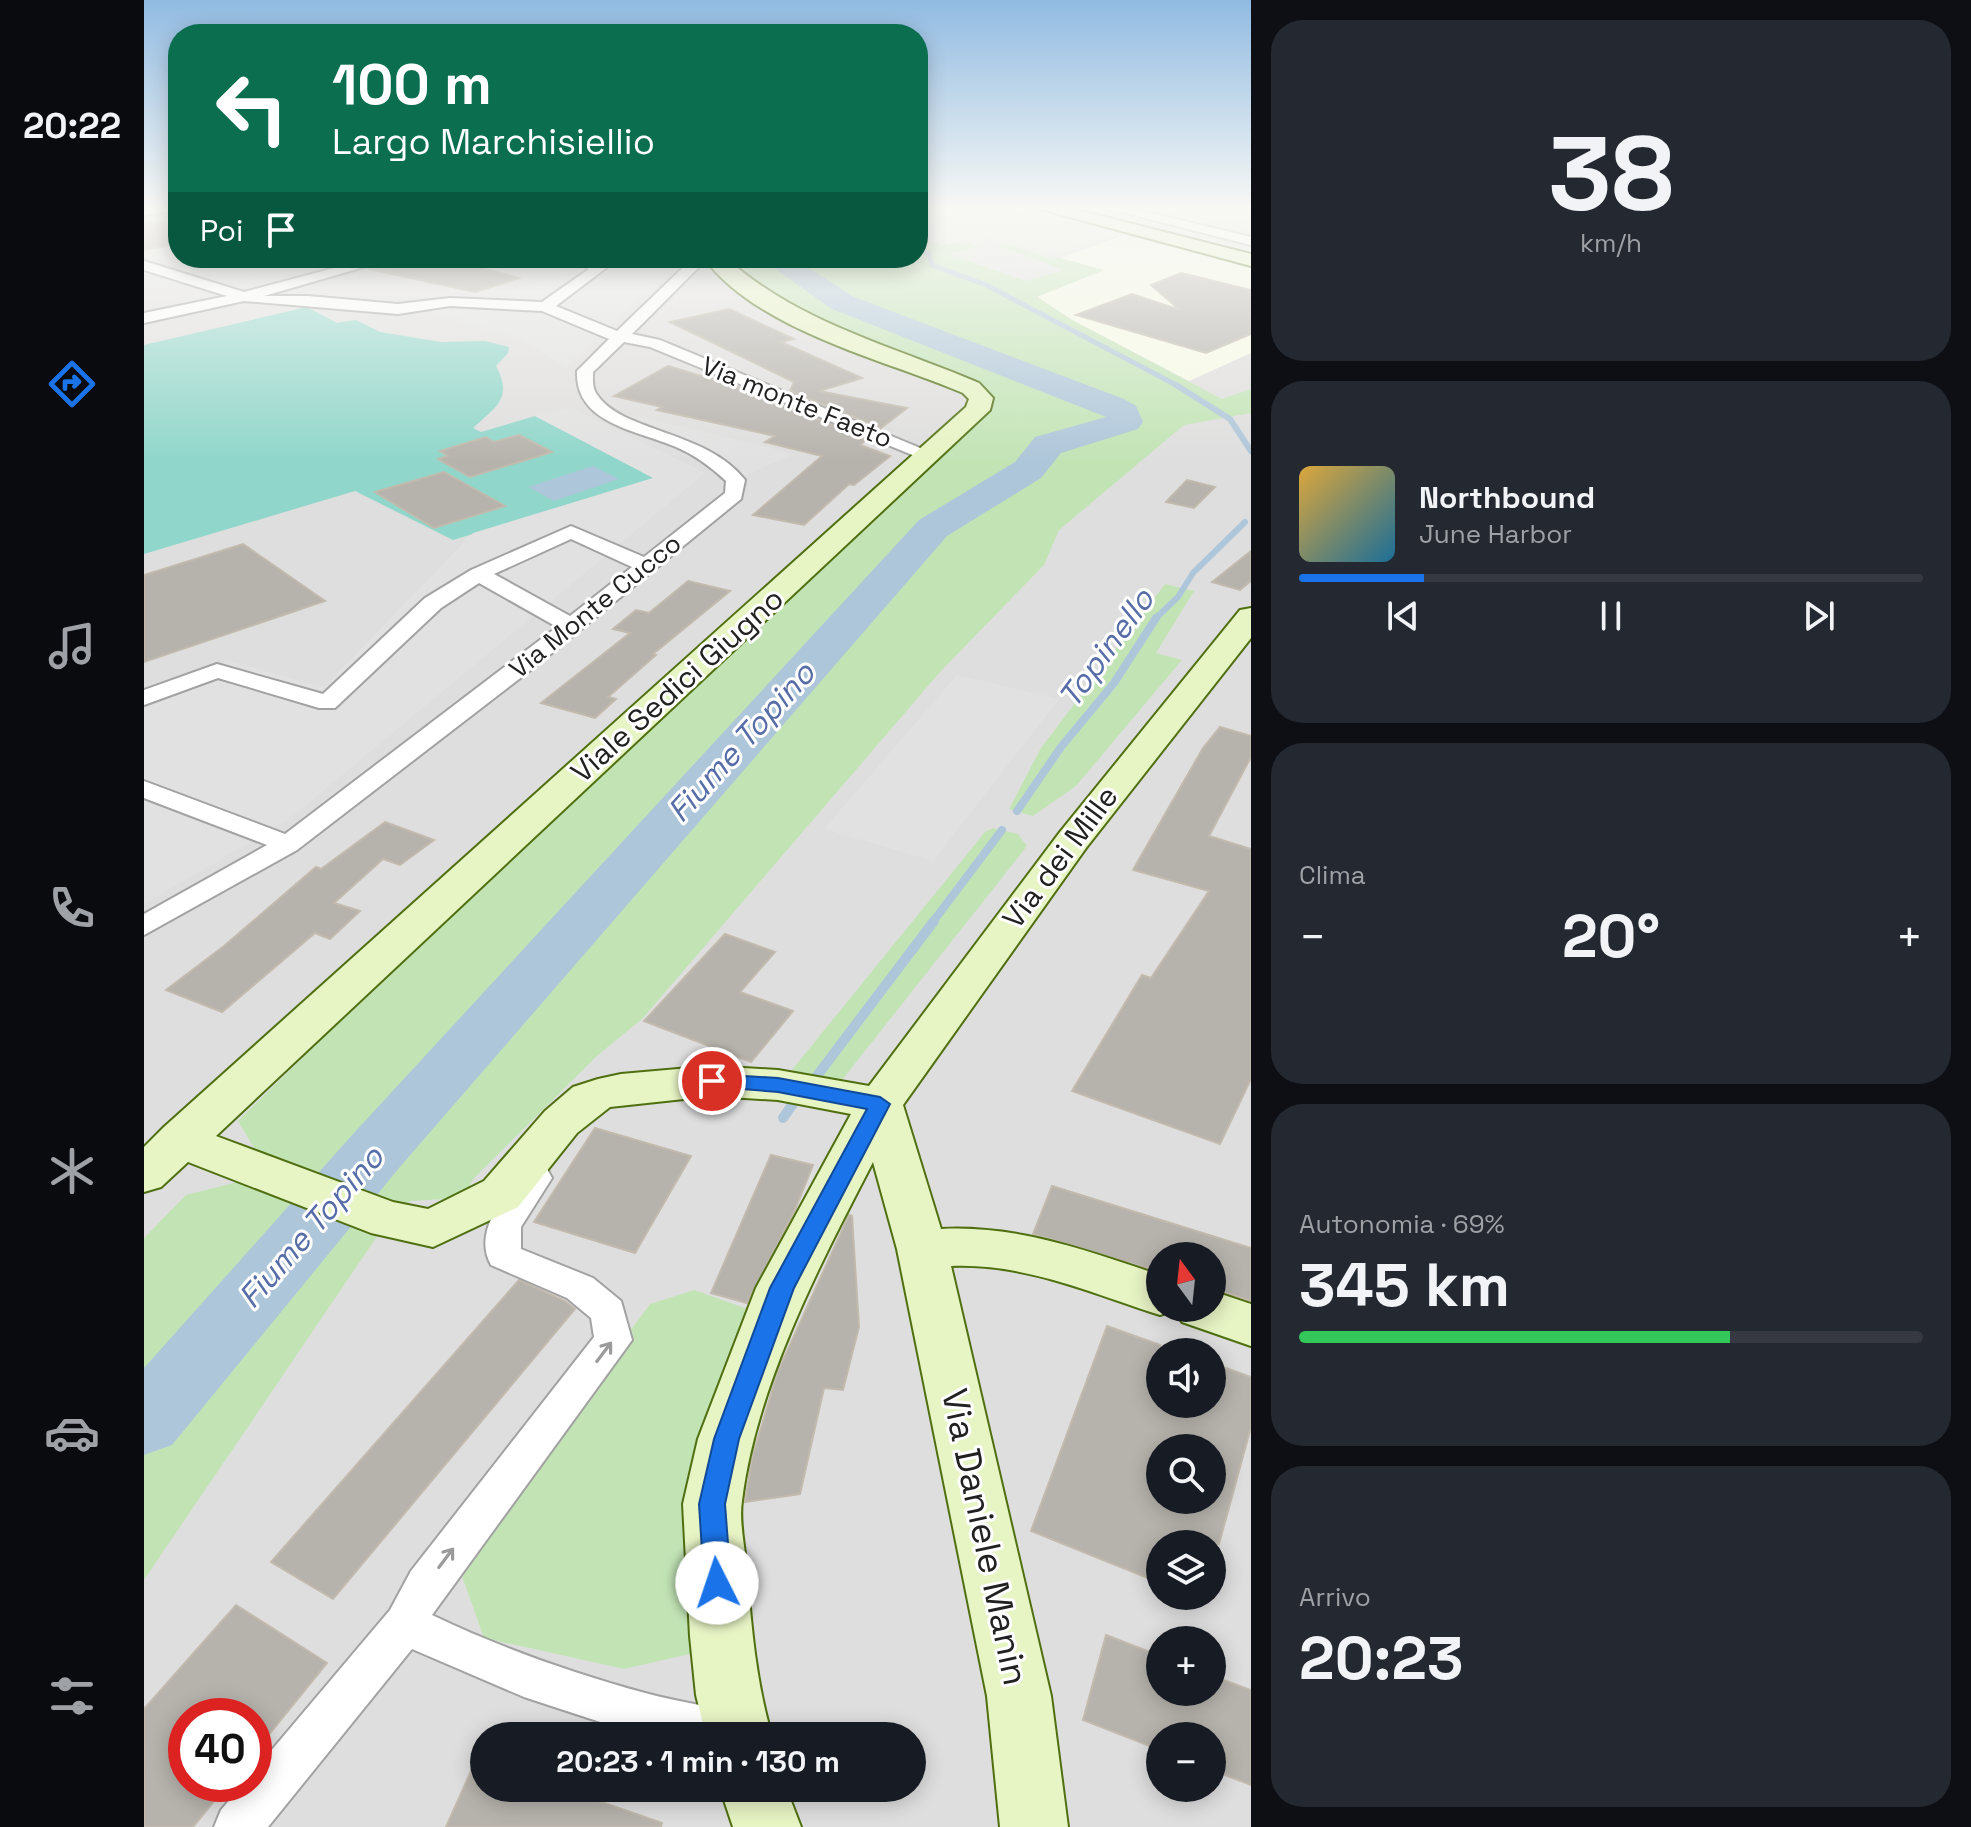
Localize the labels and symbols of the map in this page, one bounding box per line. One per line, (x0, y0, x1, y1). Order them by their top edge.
street label: Via monte Faeto (697, 348, 897, 456)
street label: Via Monte Cucco (502, 526, 688, 686)
street label: Viale Sedici Giugno (562, 579, 792, 791)
water label: Topinello (1049, 580, 1163, 716)
water label: Fiume Topino (659, 653, 824, 830)
street label: Via dei Mille (994, 778, 1126, 936)
pin (678, 1047, 746, 1115)
water label: Fiume Topino (230, 1137, 393, 1316)
north arrow (1146, 1242, 1226, 1322)
one-way arrow (596, 1342, 613, 1363)
street label: Via Daniele Manin (931, 1385, 1039, 1689)
position arrow (675, 1541, 759, 1625)
one-way arrow (437, 1548, 454, 1569)
speed limit sign: 40 (168, 1698, 272, 1802)

